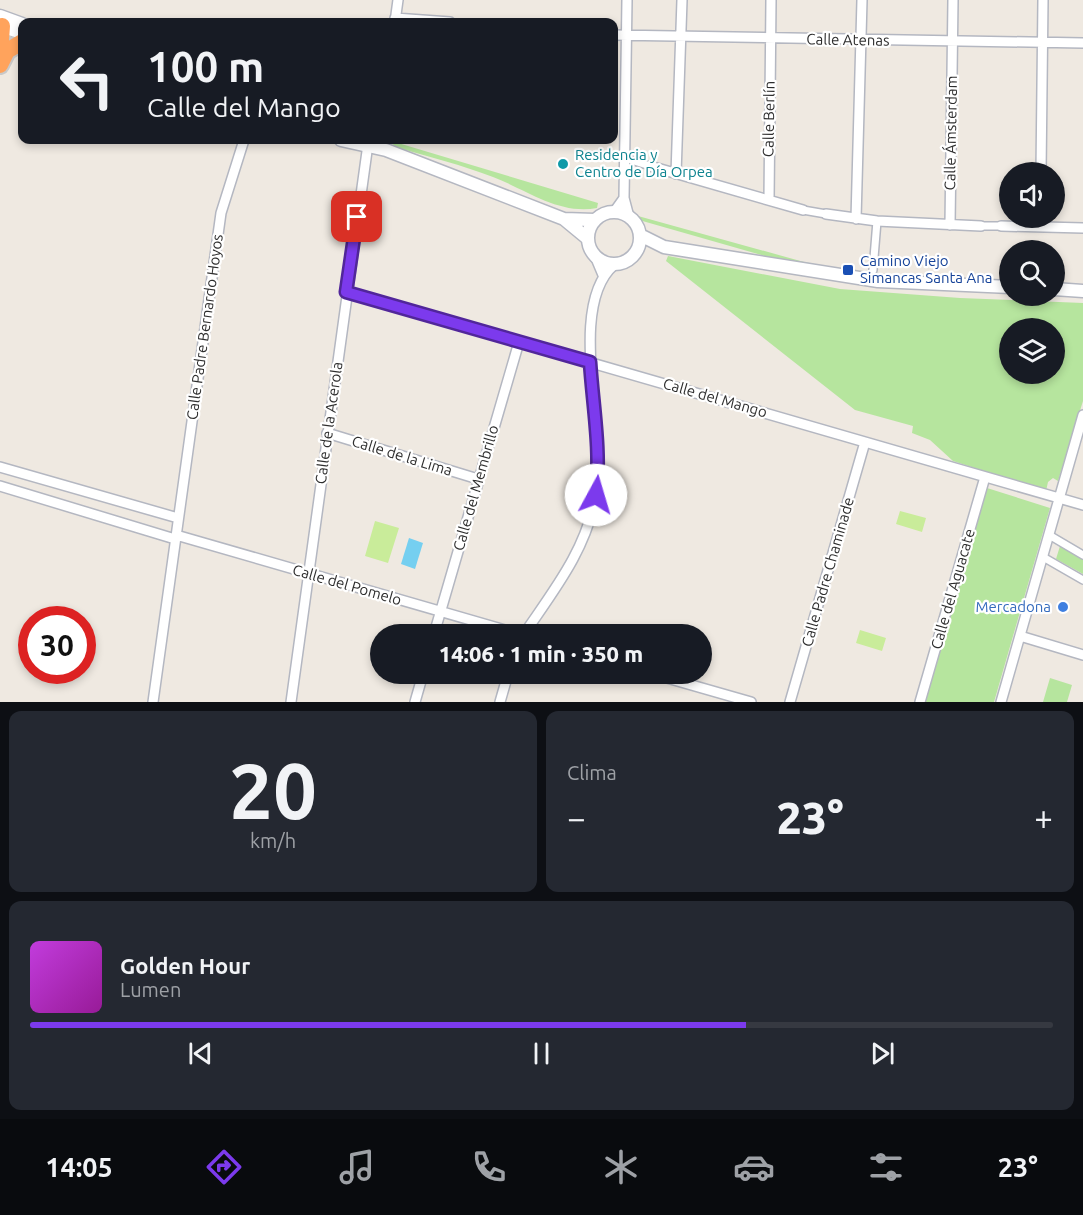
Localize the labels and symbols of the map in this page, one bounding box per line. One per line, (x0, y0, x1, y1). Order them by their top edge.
street label: Calle Atenas (806, 30, 890, 49)
street label: Calle Ámsterdam (941, 75, 960, 191)
street label: Calle Berlín (759, 81, 778, 157)
place label: Residencia y Centro de Día Orpea (575, 146, 713, 180)
marker: Residencia y Centro de Día Orpea (556, 157, 570, 171)
pin (331, 191, 382, 242)
street label: Calle Padre Bernardo Hoyos (183, 233, 226, 421)
place label: Camino Viejo Simancas Santa Ana (860, 252, 993, 286)
marker: Camino Viejo Simancas Santa Ana (841, 263, 855, 277)
street label: Calle de la Acerola (312, 361, 345, 485)
street label: Calle del Mango (661, 375, 769, 421)
street label: Calle del Membrillo (449, 423, 502, 553)
street label: Calle de la Lima (350, 432, 454, 479)
position arrow (564, 463, 628, 527)
street label: Calle Padre Chaminade (798, 495, 857, 649)
street label: Calle del Aguacate (927, 527, 978, 651)
street label: Calle del Pomelo (291, 561, 404, 608)
place label: Mercadona (976, 598, 1051, 615)
marker: Mercadona (1056, 600, 1070, 614)
speed limit sign: 30 (18, 606, 96, 684)

